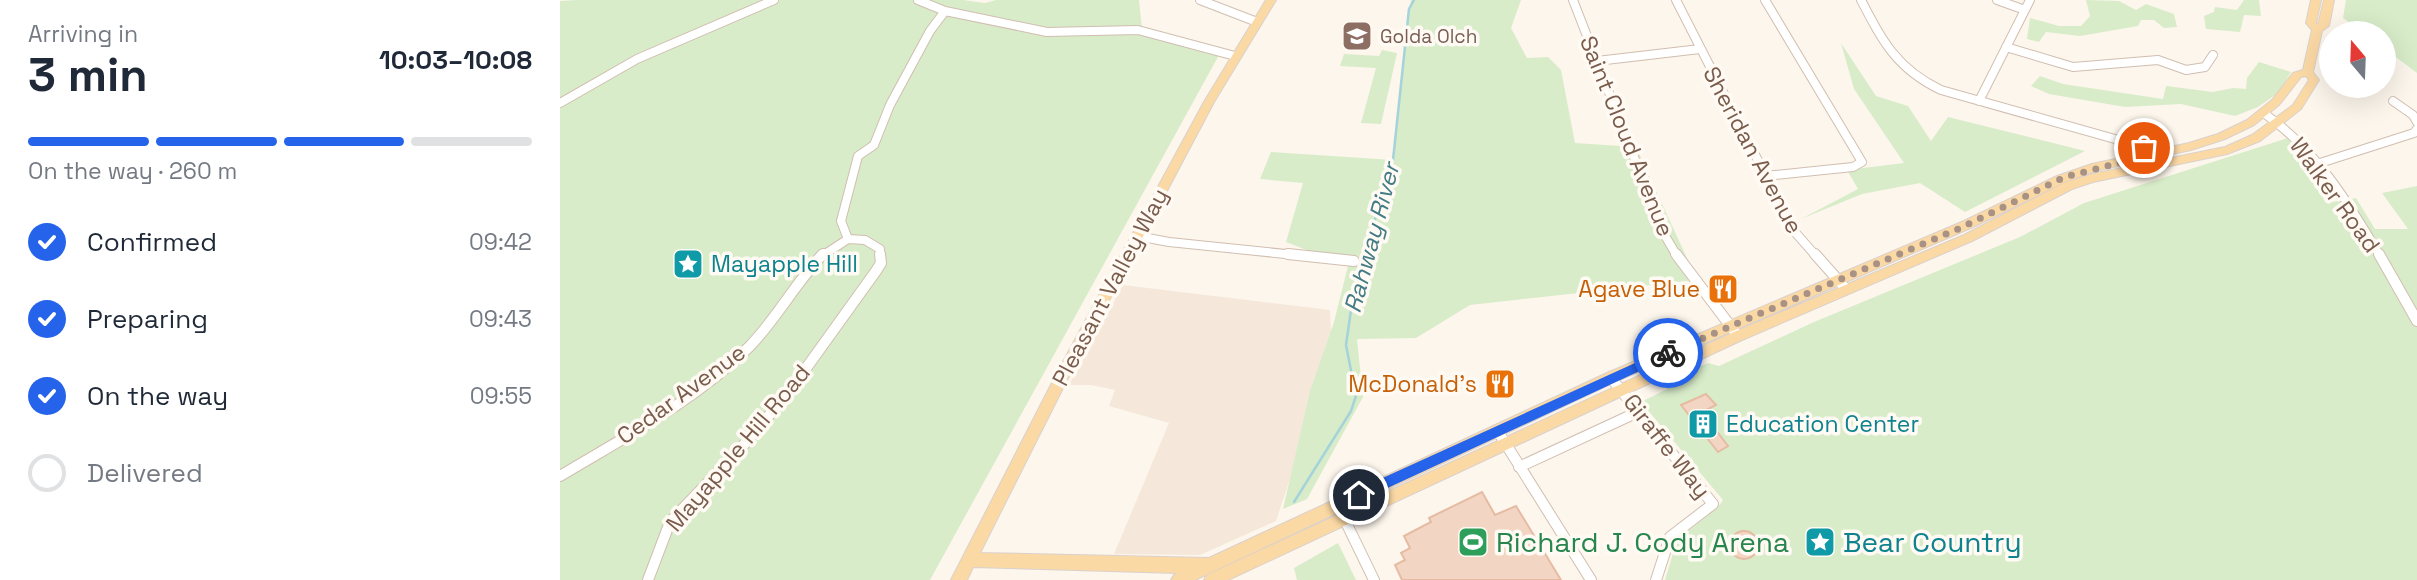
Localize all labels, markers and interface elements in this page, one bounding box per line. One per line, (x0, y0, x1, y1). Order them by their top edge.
text: Arriving in (28, 19, 138, 49)
school or university icon: Golda Olch (1340, 19, 1374, 53)
north arrow (2319, 21, 2396, 98)
map controls (2319, 21, 2396, 98)
place label: Golda Olch (1380, 24, 1477, 49)
street label: Saint Cloud Avenue (1573, 31, 1681, 241)
text: 10:03–10:08 (379, 43, 532, 77)
text: 3 min (28, 46, 148, 104)
street label: Sheridan Avenue (1696, 61, 1810, 239)
pin (2114, 118, 2174, 178)
icon: bag (2125, 129, 2163, 167)
street label: Walker Road (2283, 132, 2387, 258)
text: On the way · 260 m (28, 156, 237, 186)
water label: Rahway River (1337, 157, 1407, 316)
street label: Pleasant Valley Way (1045, 183, 1175, 391)
icon: check (28, 223, 66, 261)
text: Confirmed (87, 225, 217, 259)
text: 09:42 (469, 227, 532, 257)
place icon: Mayapple Hill (671, 247, 705, 281)
place label: Mayapple Hill (711, 249, 858, 279)
restaurant icon: Agave Blue (1706, 272, 1740, 306)
place label: Agave Blue (1578, 274, 1700, 304)
icon: check (28, 300, 66, 338)
text: Preparing (87, 302, 208, 336)
text: 09:43 (469, 304, 532, 334)
courier (1633, 318, 1703, 388)
icon: bike (1649, 334, 1687, 372)
street label: Cedar Avenue (611, 337, 751, 451)
street label: Mayapple Hill Road (659, 358, 817, 538)
restaurant icon: McDonald's (1483, 367, 1517, 401)
place label: McDonald's (1348, 369, 1477, 399)
icon: check (28, 377, 66, 415)
text: On the way (87, 379, 228, 413)
text: 09:55 (470, 381, 532, 411)
street label: Giraffe Way (1617, 388, 1717, 504)
building icon: Education Center (1686, 407, 1720, 441)
place label: Education Center (1726, 409, 1919, 439)
text: Delivered (87, 456, 203, 490)
pin (1329, 465, 1389, 525)
icon: home (1340, 476, 1378, 514)
place label: Richard J. Cody Arena (1496, 524, 1789, 560)
place label: Bear Country (1843, 524, 2022, 560)
sports icon: Richard J. Cody Arena (1456, 525, 1490, 559)
place icon: Bear Country (1803, 525, 1837, 559)

